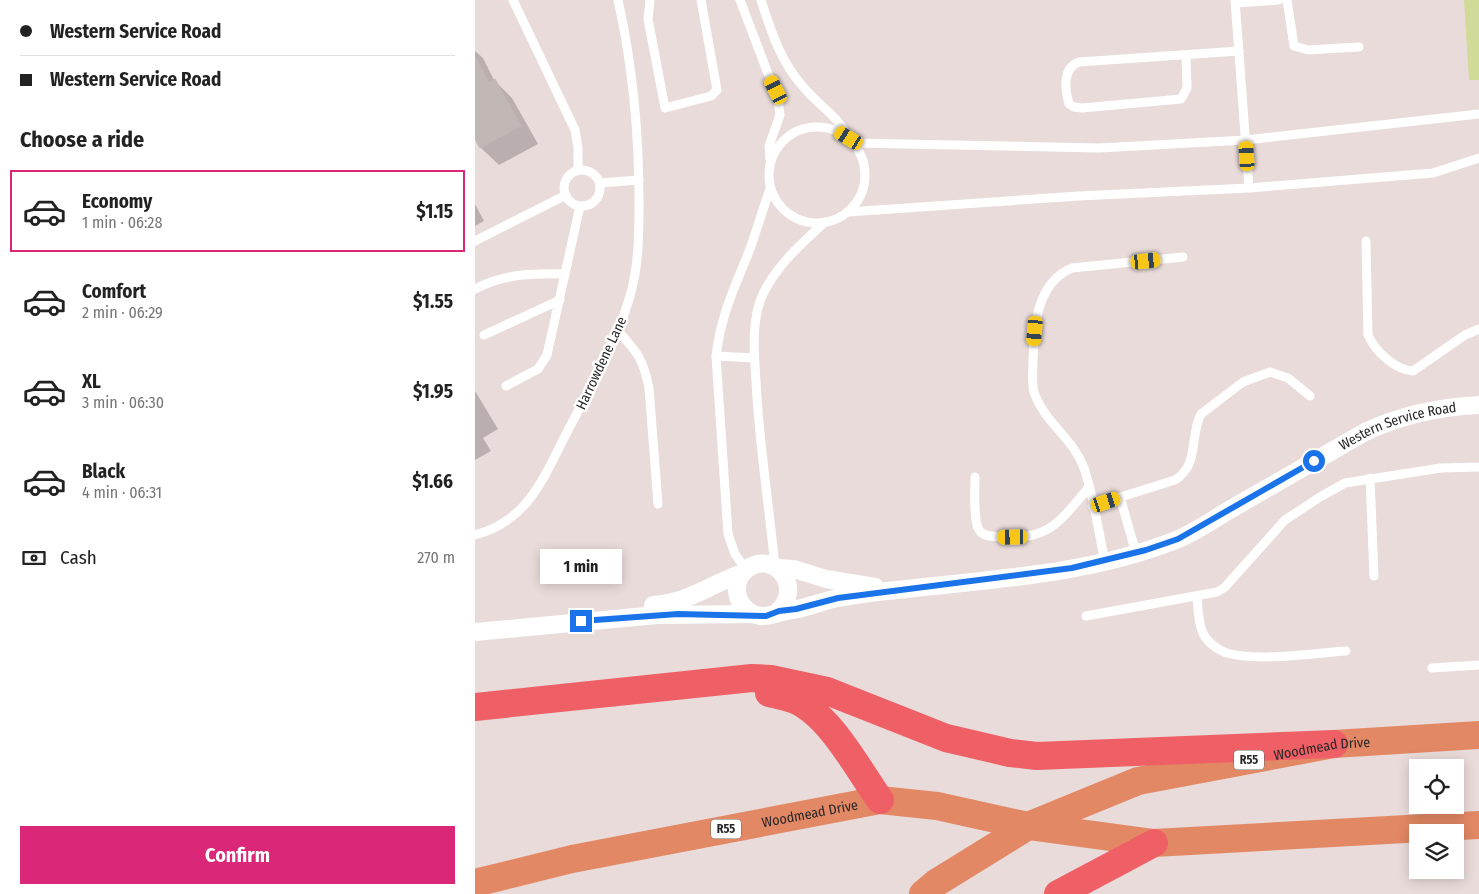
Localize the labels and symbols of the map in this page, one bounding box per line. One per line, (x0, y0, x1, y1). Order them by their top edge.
car (762, 73, 789, 107)
car (832, 124, 865, 152)
car (1238, 141, 1255, 171)
car (1130, 252, 1161, 270)
street label: Harrowdene Lane (573, 314, 630, 412)
car (1026, 315, 1043, 347)
street label: Western Service Road (1336, 399, 1457, 454)
route start (1303, 450, 1325, 472)
car (1089, 490, 1122, 514)
car (997, 529, 1028, 545)
callout: 1 min (540, 548, 622, 584)
route end (570, 610, 592, 632)
street label: Woodmead Drive (1272, 734, 1371, 764)
road number: R55 (1234, 750, 1264, 770)
street label: Woodmead Drive (760, 796, 859, 831)
road number: R55 (711, 820, 741, 839)

